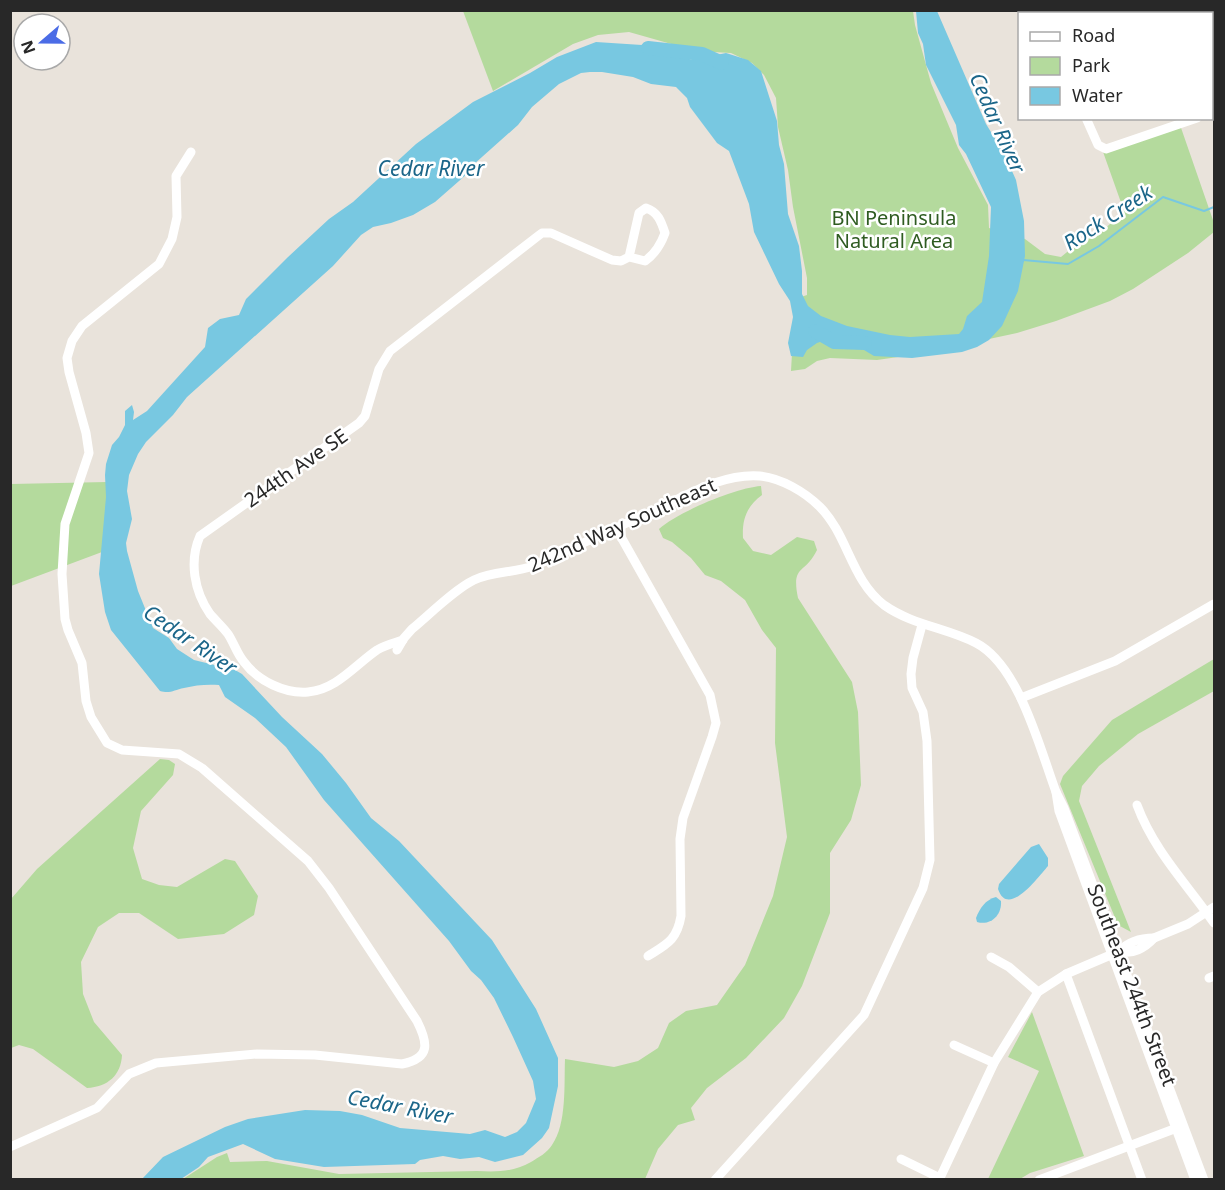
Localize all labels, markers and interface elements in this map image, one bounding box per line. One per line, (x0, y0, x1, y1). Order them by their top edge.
north arrow (12, 12, 72, 72)
legend (1018, 12, 1213, 120)
text: Road (1072, 23, 1115, 47)
text: N (15, 37, 40, 57)
text: Park (1072, 53, 1110, 77)
water label: Cedar River (963, 68, 1033, 179)
text: Water (1072, 83, 1123, 107)
water label: Cedar River (378, 154, 486, 182)
water label: Rock Creek (1058, 177, 1159, 256)
park label: BN Peninsula Natural Area (832, 204, 956, 254)
street label: 244th Ave SE (239, 422, 353, 513)
street label: 242nd Way Southeast (523, 471, 720, 578)
water label: Cedar River (138, 598, 244, 682)
street label: Southeast 244th Street (1081, 880, 1183, 1090)
water label: Cedar River (345, 1082, 457, 1130)

